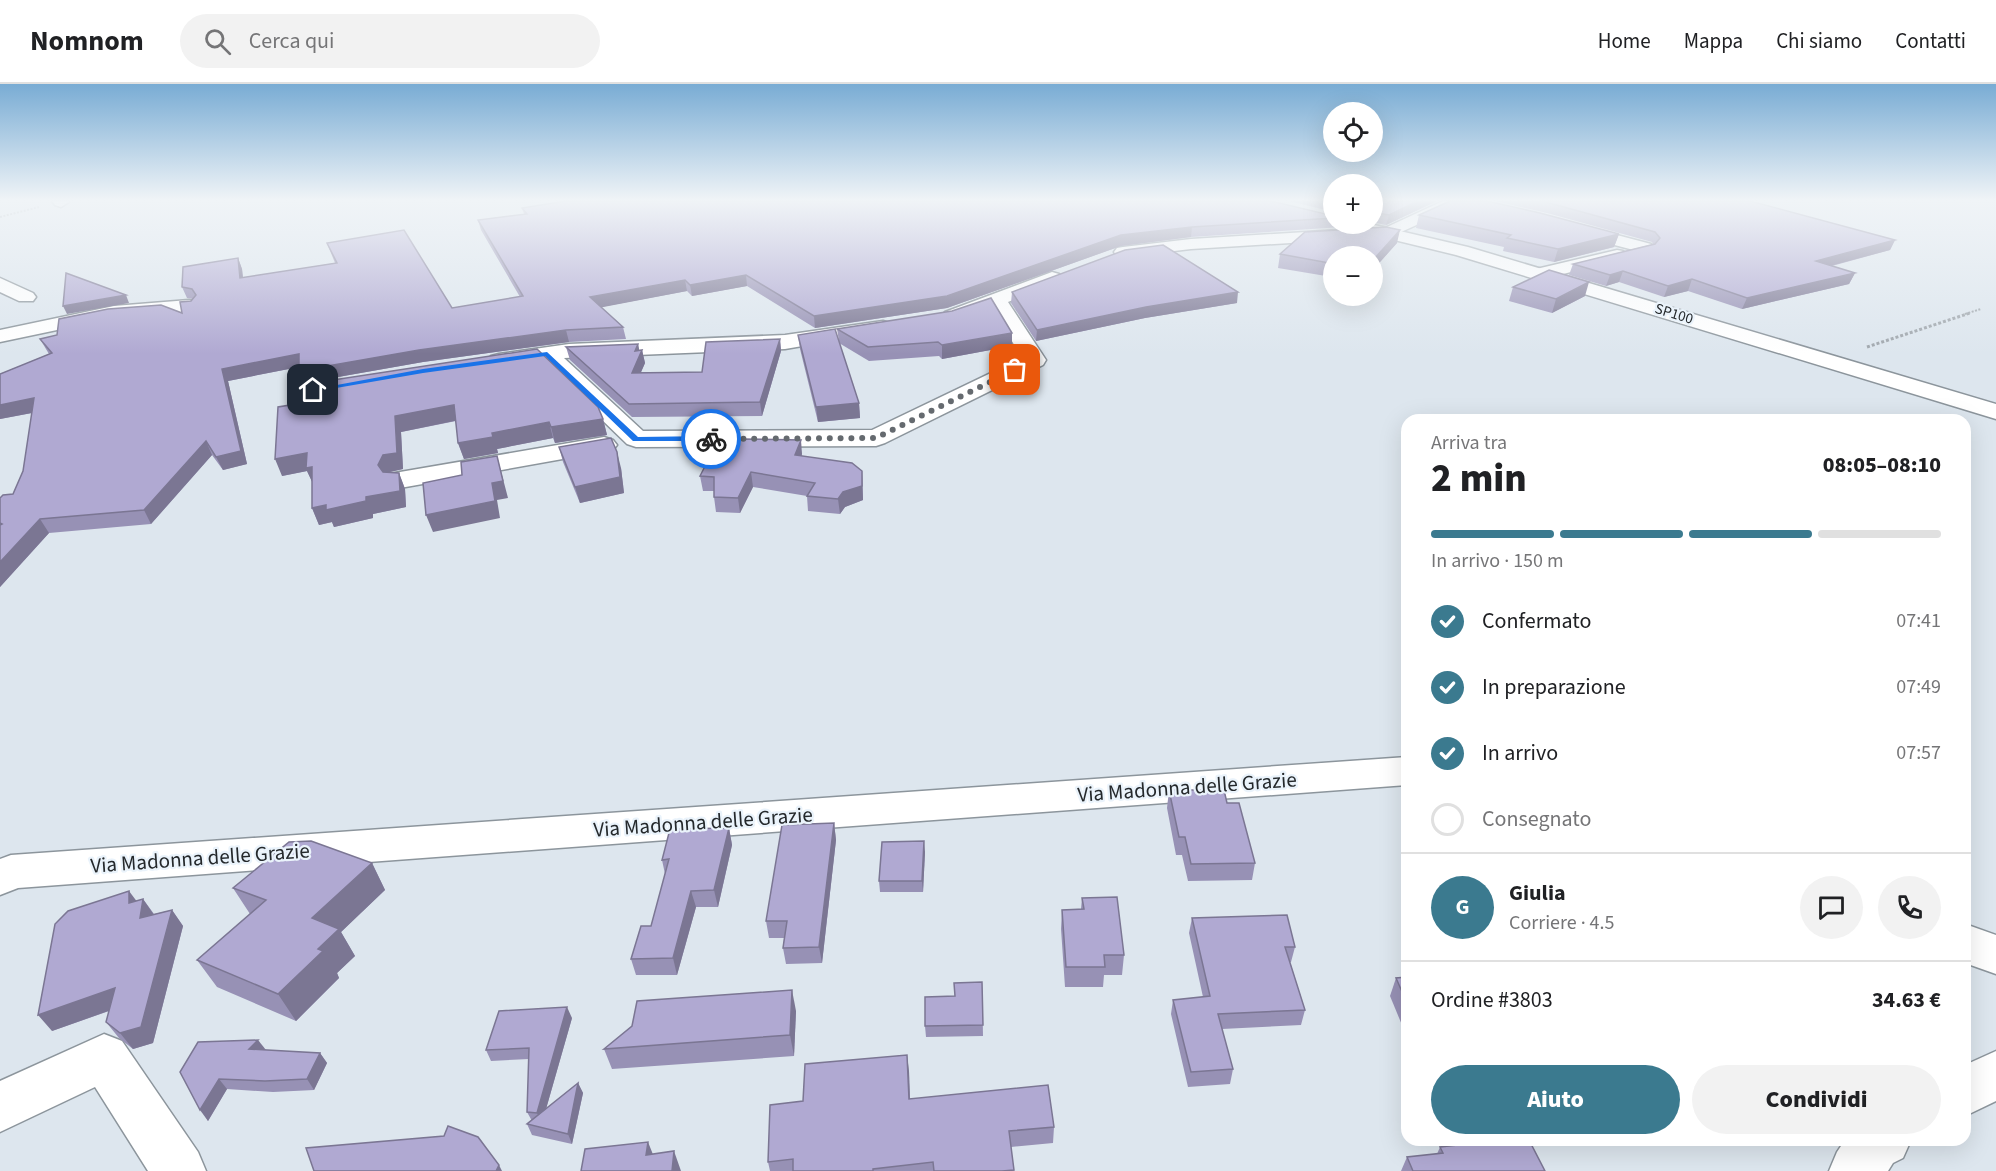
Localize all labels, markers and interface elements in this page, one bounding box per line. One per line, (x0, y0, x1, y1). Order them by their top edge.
search box (180, 14, 600, 68)
text: Nomnom (30, 21, 144, 61)
icon: search (201, 25, 234, 58)
text: Cerca qui (249, 25, 335, 57)
text: Home (1598, 26, 1651, 56)
text: Mappa (1684, 26, 1743, 56)
text: Chi siamo (1776, 26, 1862, 56)
text: Contatti (1895, 26, 1966, 56)
map controls (1323, 102, 1383, 306)
button: locate (1323, 102, 1383, 162)
button: + (1323, 174, 1383, 234)
button: − (1323, 246, 1383, 306)
street label: SP100 (1652, 298, 1696, 330)
pin (989, 344, 1040, 395)
icon: bag (998, 353, 1031, 386)
pin (287, 364, 338, 415)
icon: home (296, 373, 329, 406)
courier (681, 409, 741, 469)
icon: bike (695, 423, 728, 456)
text: Arriva tra (1431, 429, 1507, 457)
text: 08:05–08:10 (1823, 449, 1941, 481)
text: 2 min (1431, 451, 1527, 507)
text: In arrivo · 150 m (1431, 547, 1564, 575)
icon: check (1431, 605, 1464, 638)
text: Confermato (1482, 605, 1591, 637)
text: 07:41 (1896, 607, 1941, 635)
icon: check (1431, 671, 1464, 704)
text: In preparazione (1482, 671, 1626, 703)
text: 07:49 (1896, 673, 1941, 701)
icon: check (1431, 737, 1464, 770)
text: In arrivo (1482, 737, 1558, 769)
text: 07:57 (1896, 739, 1941, 767)
street label: Via Madonna delle Grazie (1076, 764, 1298, 810)
street label: Via Madonna delle Grazie (592, 799, 814, 845)
text: Consegnato (1482, 803, 1591, 835)
street label: Via Madonna delle Grazie (89, 835, 311, 881)
button: chat (1800, 876, 1863, 939)
button: phone (1878, 876, 1941, 939)
text: Giulia (1509, 877, 1566, 909)
text: G (1455, 891, 1470, 923)
text: Corriere · 4.5 (1509, 909, 1614, 937)
text: Ordine #3803 (1431, 984, 1553, 1016)
text: 34.63 € (1872, 984, 1941, 1016)
button: Aiuto (1431, 1065, 1680, 1134)
button: Condividi (1692, 1065, 1941, 1134)

